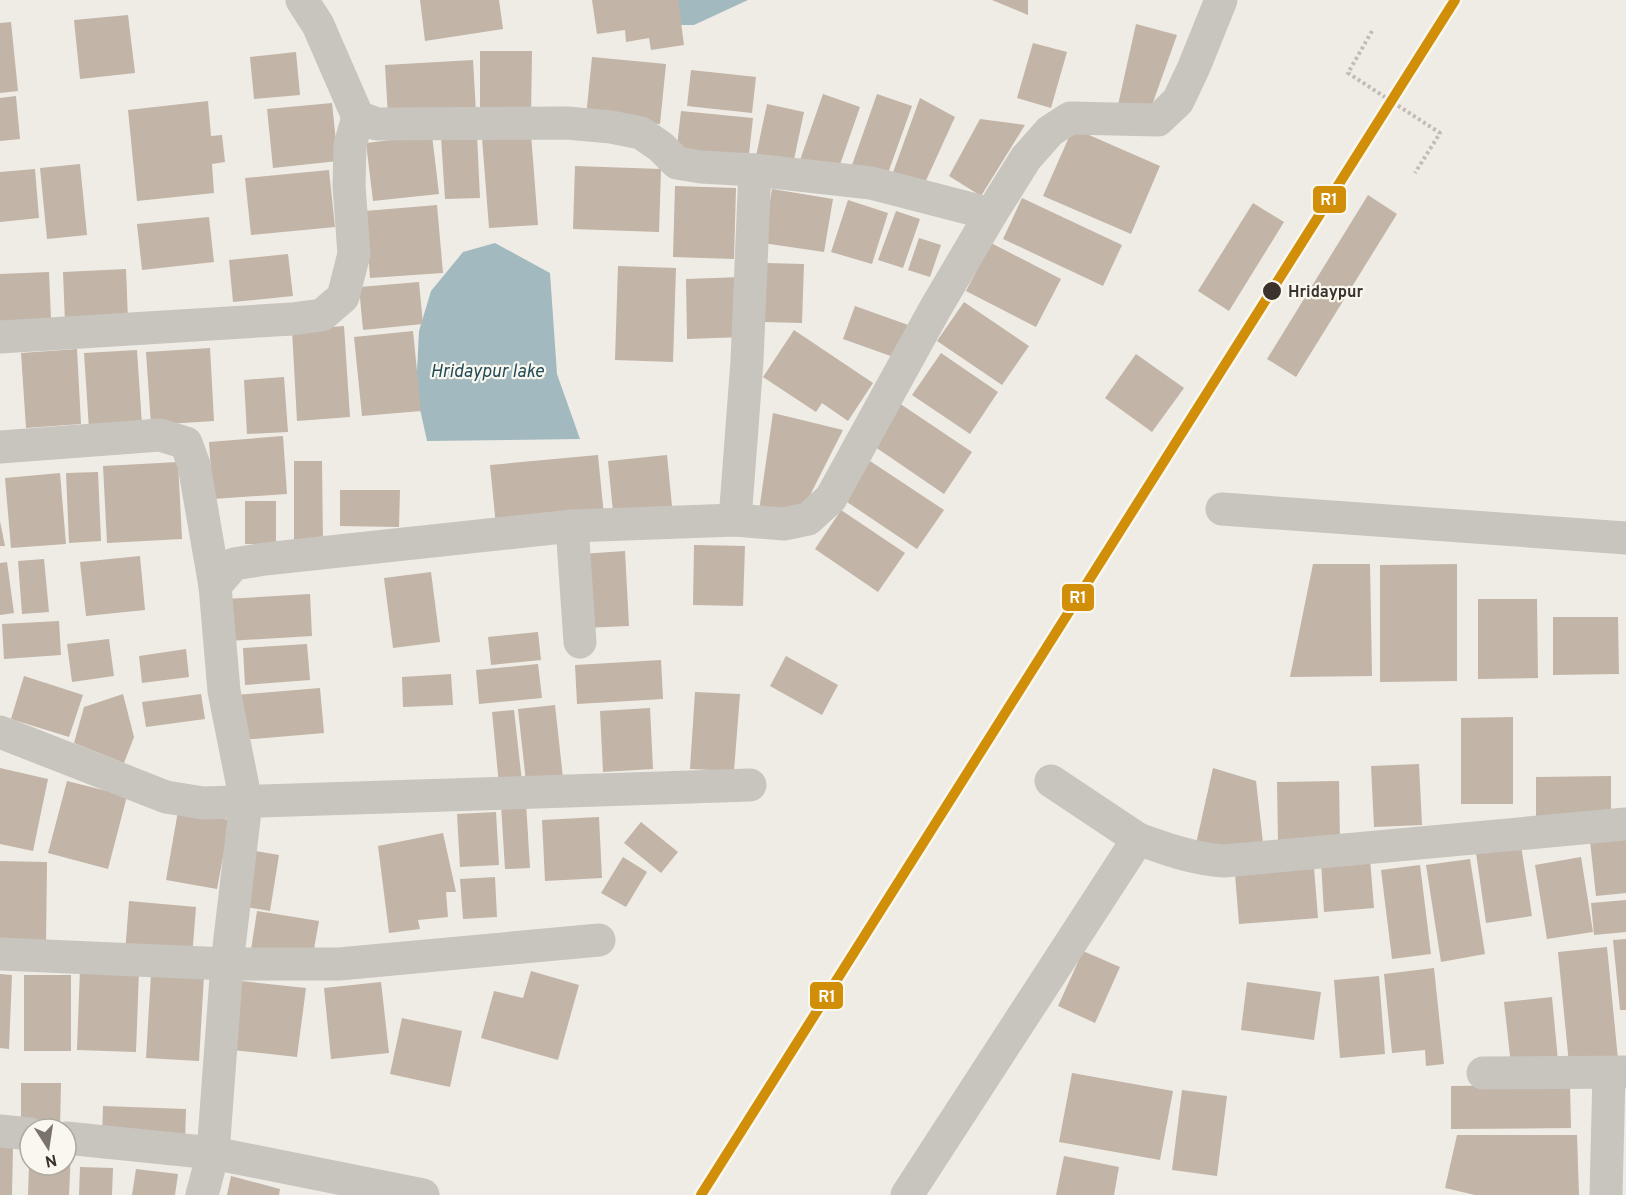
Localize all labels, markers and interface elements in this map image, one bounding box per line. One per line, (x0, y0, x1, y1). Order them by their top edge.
line badge: R1 (1312, 185, 1347, 214)
text: R1 (1320, 191, 1338, 211)
marker: Hridaypur (1261, 280, 1283, 302)
place label: Hridaypur (1288, 283, 1364, 303)
water label: Hridaypur lake (430, 361, 544, 384)
line badge: R1 (1061, 583, 1095, 612)
text: R1 (1069, 589, 1087, 609)
line badge: R1 (809, 981, 844, 1010)
text: R1 (818, 988, 836, 1008)
north arrow (18, 1117, 78, 1177)
text: N (43, 1149, 58, 1171)

